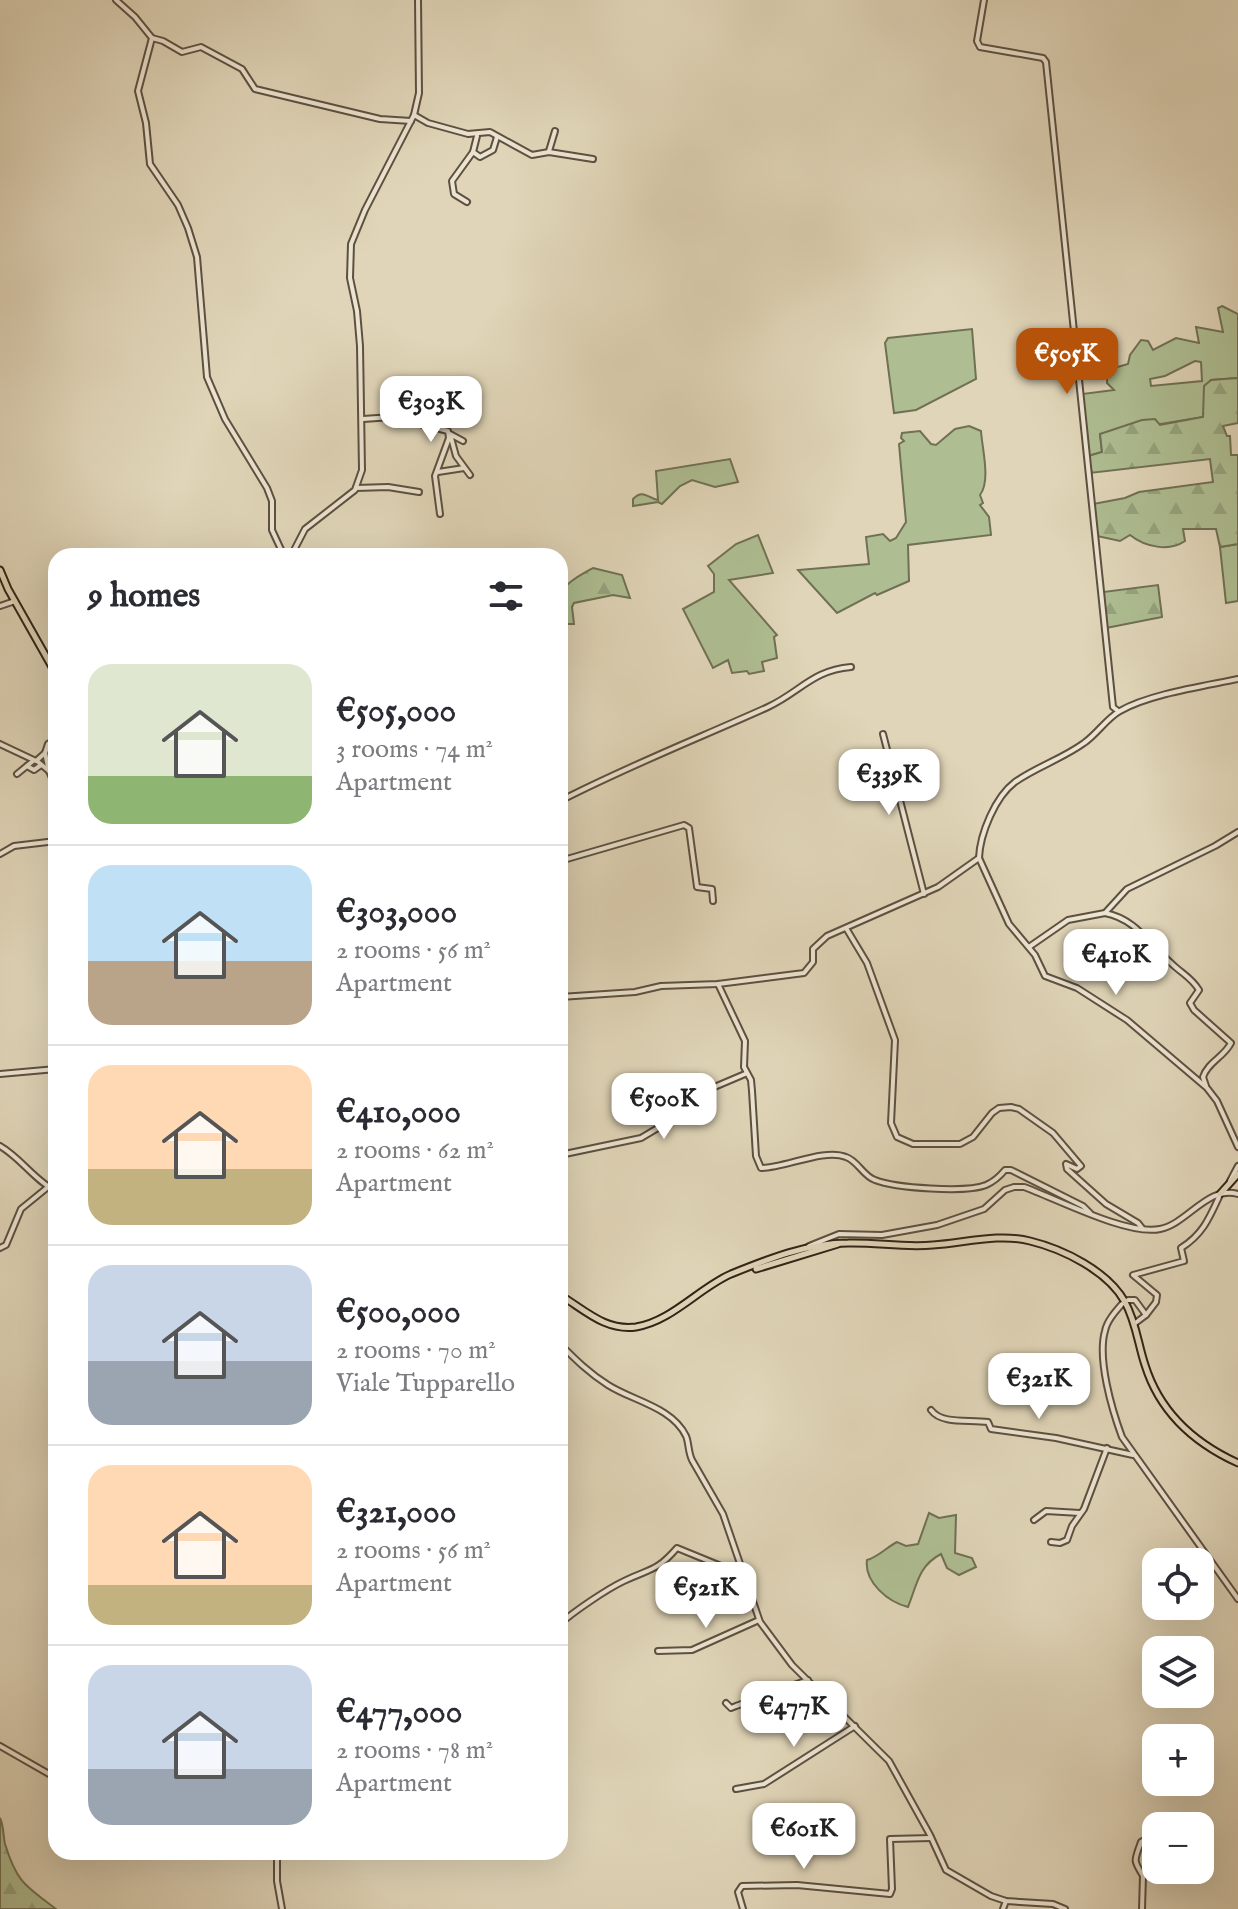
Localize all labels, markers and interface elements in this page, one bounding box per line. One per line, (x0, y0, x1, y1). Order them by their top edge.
pin: €505K (1011, 328, 1123, 396)
text: €505K (1034, 337, 1100, 370)
pin: €303K (375, 376, 487, 444)
text: €303K (398, 385, 464, 418)
icon: filters (484, 574, 528, 618)
text: 9 homes (88, 575, 200, 618)
text: €505,000 (336, 690, 456, 733)
icon: home (152, 696, 248, 792)
text: 3 rooms · 74 m² (336, 733, 493, 766)
pin: €339K (833, 749, 945, 817)
text: €339K (857, 758, 921, 791)
text: Apartment (336, 766, 452, 799)
text: €303,000 (336, 891, 457, 934)
icon: home (152, 897, 248, 993)
pin: €410K (1060, 929, 1172, 997)
text: 2 rooms · 56 m² (336, 934, 491, 967)
text: €410K (1081, 938, 1151, 971)
text: Apartment (336, 967, 452, 1000)
pin: €500K (608, 1073, 720, 1141)
text: €500K (630, 1082, 698, 1115)
text: €410,000 (336, 1091, 461, 1134)
icon: home (152, 1097, 248, 1193)
text: 2 rooms · 62 m² (336, 1134, 494, 1167)
text: Apartment (336, 1167, 452, 1200)
text: €500,000 (336, 1291, 461, 1334)
icon: home (152, 1297, 248, 1393)
text: 2 rooms · 70 m² (336, 1334, 496, 1367)
pin: €321K (983, 1353, 1095, 1421)
text: €321K (1006, 1362, 1072, 1395)
text: Viale Tupparello (336, 1367, 515, 1400)
text: €321,000 (336, 1491, 456, 1534)
icon: home (152, 1497, 248, 1593)
text: 2 rooms · 56 m² (336, 1534, 491, 1567)
map controls (1142, 1548, 1214, 1884)
button: locate (1142, 1548, 1214, 1620)
pin: €521K (650, 1562, 762, 1630)
text: Apartment (336, 1567, 452, 1600)
text: €521K (673, 1571, 739, 1604)
button: layers (1142, 1636, 1214, 1708)
pin: €477K (738, 1681, 850, 1749)
text: €477K (759, 1690, 829, 1723)
text: €477,000 (336, 1691, 463, 1734)
icon: home (152, 1697, 248, 1793)
button: + (1142, 1724, 1214, 1796)
text: 2 rooms · 78 m² (336, 1734, 493, 1767)
text: Apartment (336, 1767, 452, 1800)
pin: €601K (748, 1803, 860, 1871)
text: €601K (770, 1812, 838, 1845)
button: − (1142, 1812, 1214, 1884)

